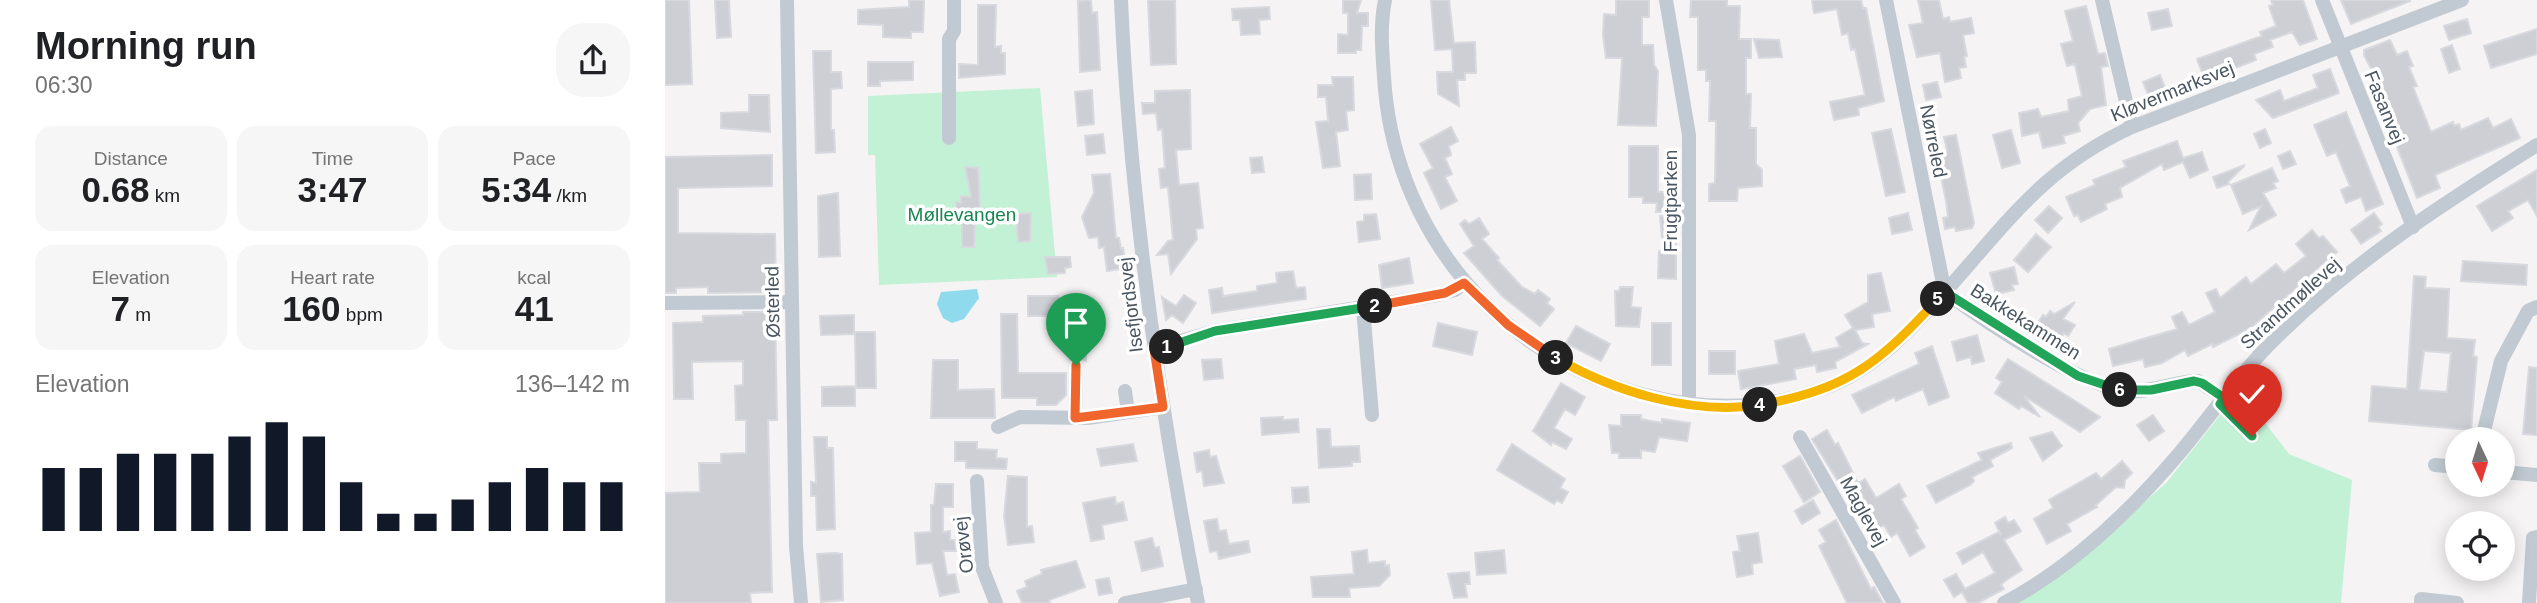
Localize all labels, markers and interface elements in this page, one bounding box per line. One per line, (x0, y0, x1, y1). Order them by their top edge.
button: share (556, 23, 630, 97)
text: Morning run (35, 25, 257, 67)
street label: Kløvermarksvej (2108, 57, 2237, 126)
street label: Fasanvej (2360, 68, 2409, 147)
text: 06:30 (35, 72, 93, 98)
street label: Nørreled (1916, 103, 1951, 179)
text: Distance (94, 148, 168, 169)
text: Time (312, 148, 353, 169)
text: Pace (513, 148, 556, 169)
street label: Frugtparken (1660, 150, 1681, 252)
text: 0.68 (81, 170, 150, 209)
text: 3:47 (297, 170, 368, 209)
text: 5:34 (481, 170, 551, 209)
text: km (150, 185, 180, 206)
text: /km (551, 185, 587, 206)
park label: Møllevangen (908, 204, 1016, 225)
street label: Strandmøllevej (2236, 253, 2344, 354)
street label: Isefjordsvej (1114, 256, 1147, 354)
street label: Østerled (761, 266, 784, 338)
text: Elevation (92, 267, 170, 288)
text: Heart rate (290, 267, 375, 288)
text: kcal (517, 267, 551, 288)
street label: Bakkekammen (1967, 279, 2085, 364)
pin: 5 (1921, 282, 1955, 316)
pin: 2 (1357, 288, 1393, 324)
text: 5 (1932, 288, 1943, 309)
text: 7 (111, 289, 130, 328)
text: 160 (282, 289, 341, 328)
text: 41 (515, 289, 554, 328)
pin (1046, 293, 1106, 365)
text: 2 (1369, 295, 1380, 316)
text: m (130, 304, 151, 325)
text: bpm (341, 304, 383, 325)
icon: arrive (1057, 304, 1095, 342)
pin: 1 (1149, 330, 1185, 364)
text: 1 (1161, 336, 1172, 357)
pin: 3 (1539, 340, 1573, 376)
text: 3 (1550, 347, 1561, 368)
pin (2222, 364, 2282, 436)
text: Elevation (35, 371, 130, 397)
text: 136–142 m (515, 371, 630, 397)
pin: 6 (2103, 372, 2137, 408)
icon: check (2233, 375, 2271, 413)
text: 6 (2114, 379, 2125, 400)
pin: 4 (1743, 388, 1777, 422)
text: 4 (1754, 394, 1765, 415)
north arrow (2445, 427, 2515, 497)
map controls (2445, 427, 2515, 581)
street label: Maglevej (1836, 473, 1891, 550)
button: locate (2445, 511, 2515, 581)
street label: Orøvej (950, 515, 977, 575)

